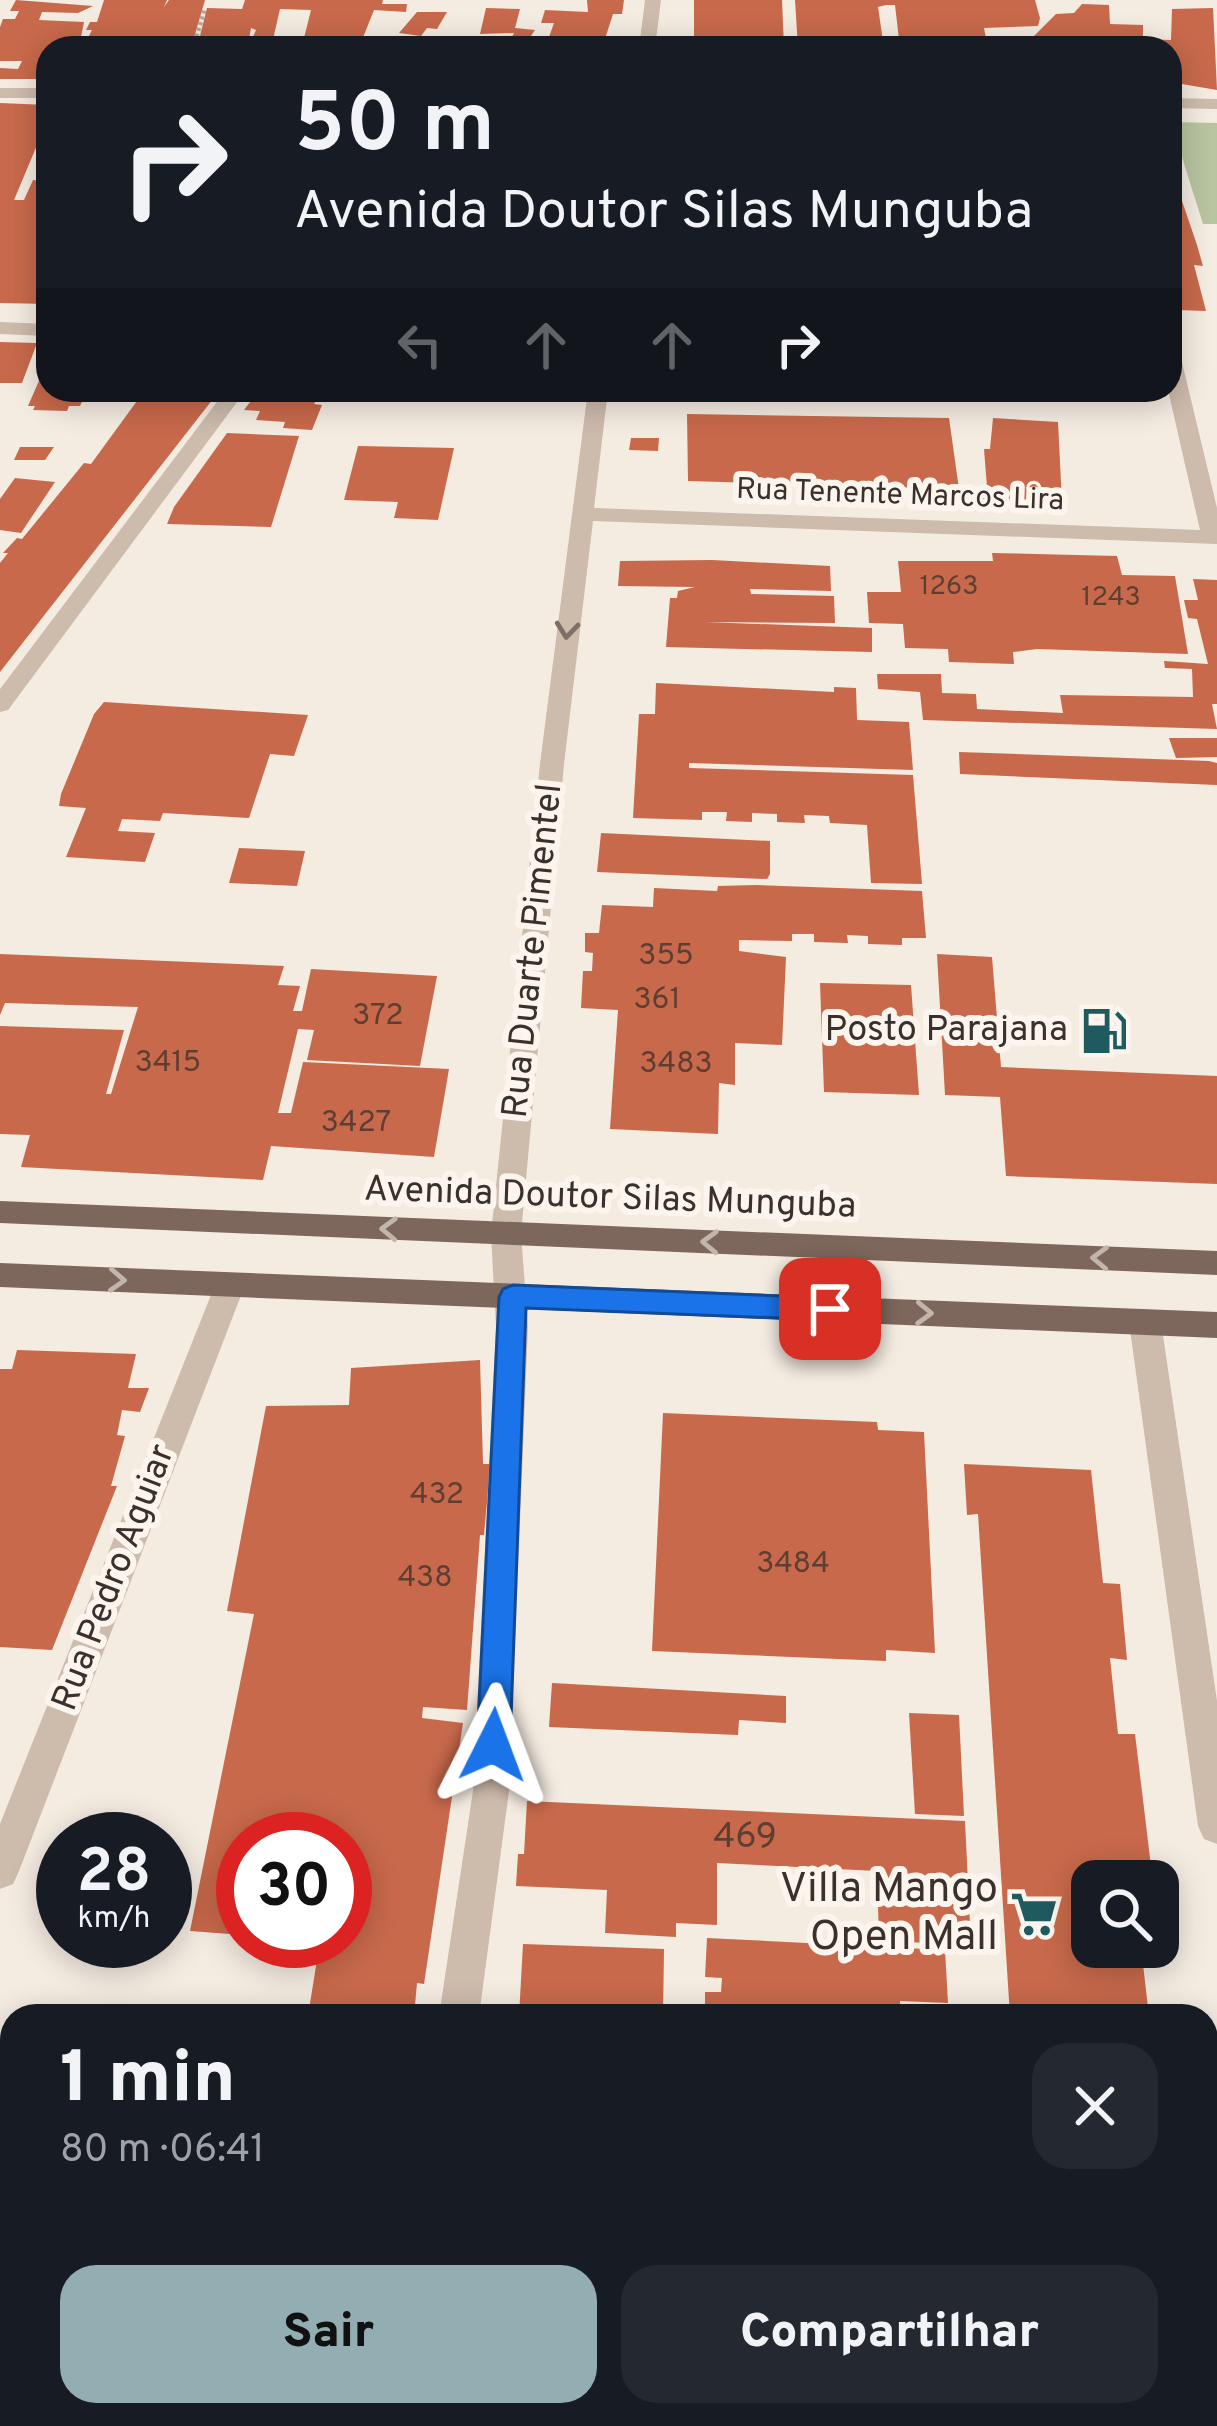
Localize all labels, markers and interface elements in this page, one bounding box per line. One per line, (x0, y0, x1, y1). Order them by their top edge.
text: 50 m (294, 75, 495, 181)
icon: right (96, 84, 252, 240)
text: Avenida Doutor Silas Munguba (294, 179, 1033, 248)
icon: left (387, 312, 453, 378)
icon: ahead (513, 312, 579, 378)
icon: ahead (639, 312, 705, 378)
icon: right (765, 312, 831, 378)
street label: Rua Tenente Marcos Lira (735, 472, 1065, 520)
house number: 1263 (920, 570, 978, 604)
house number: 1243 (1081, 581, 1141, 615)
one-way arrow (555, 620, 581, 640)
street label: Rua Duarte Pimentel (494, 782, 574, 1120)
house number: 355 (638, 938, 694, 975)
house number: 361 (633, 982, 681, 1019)
house number: 372 (352, 998, 404, 1035)
fuel station icon: Posto Parajana (1079, 1006, 1129, 1056)
place label: Posto Parajana (825, 1008, 1068, 1054)
house number: 3415 (135, 1045, 201, 1082)
house number: 3483 (639, 1046, 713, 1083)
house number: 3427 (321, 1105, 391, 1142)
street label: Avenida Doutor Silas Munguba (363, 1167, 857, 1231)
one-way arrow (379, 1216, 398, 1242)
one-way arrow (700, 1229, 719, 1255)
one-way arrow (1090, 1245, 1109, 1271)
pin (779, 1258, 881, 1360)
one-way arrow (108, 1267, 127, 1293)
icon: arrive (797, 1276, 863, 1342)
one-way arrow (915, 1299, 933, 1325)
street label: Rua Pedro Aguiar (43, 1438, 187, 1718)
house number: 432 (410, 1477, 464, 1514)
house number: 3484 (756, 1546, 830, 1583)
house number: 438 (397, 1560, 453, 1597)
position arrow (430, 1682, 556, 1808)
speed limit sign: 30 (216, 1812, 372, 1968)
house number: 469 (713, 1815, 777, 1861)
text: 28 (77, 1837, 151, 1913)
map controls (1071, 1860, 1179, 1968)
button: search (1071, 1860, 1179, 1968)
place label: Villa Mango Open Mall (780, 1864, 998, 1965)
supermarket icon: Villa Mango Open Mall (1009, 1889, 1059, 1939)
text: km/h (78, 1901, 150, 1938)
text: 1 min (60, 2036, 236, 2128)
button: close (1032, 2043, 1158, 2169)
text: 80 m · 06:41 (60, 2127, 265, 2176)
button: Sair (60, 2265, 597, 2403)
button: Compartilhar (621, 2265, 1158, 2403)

